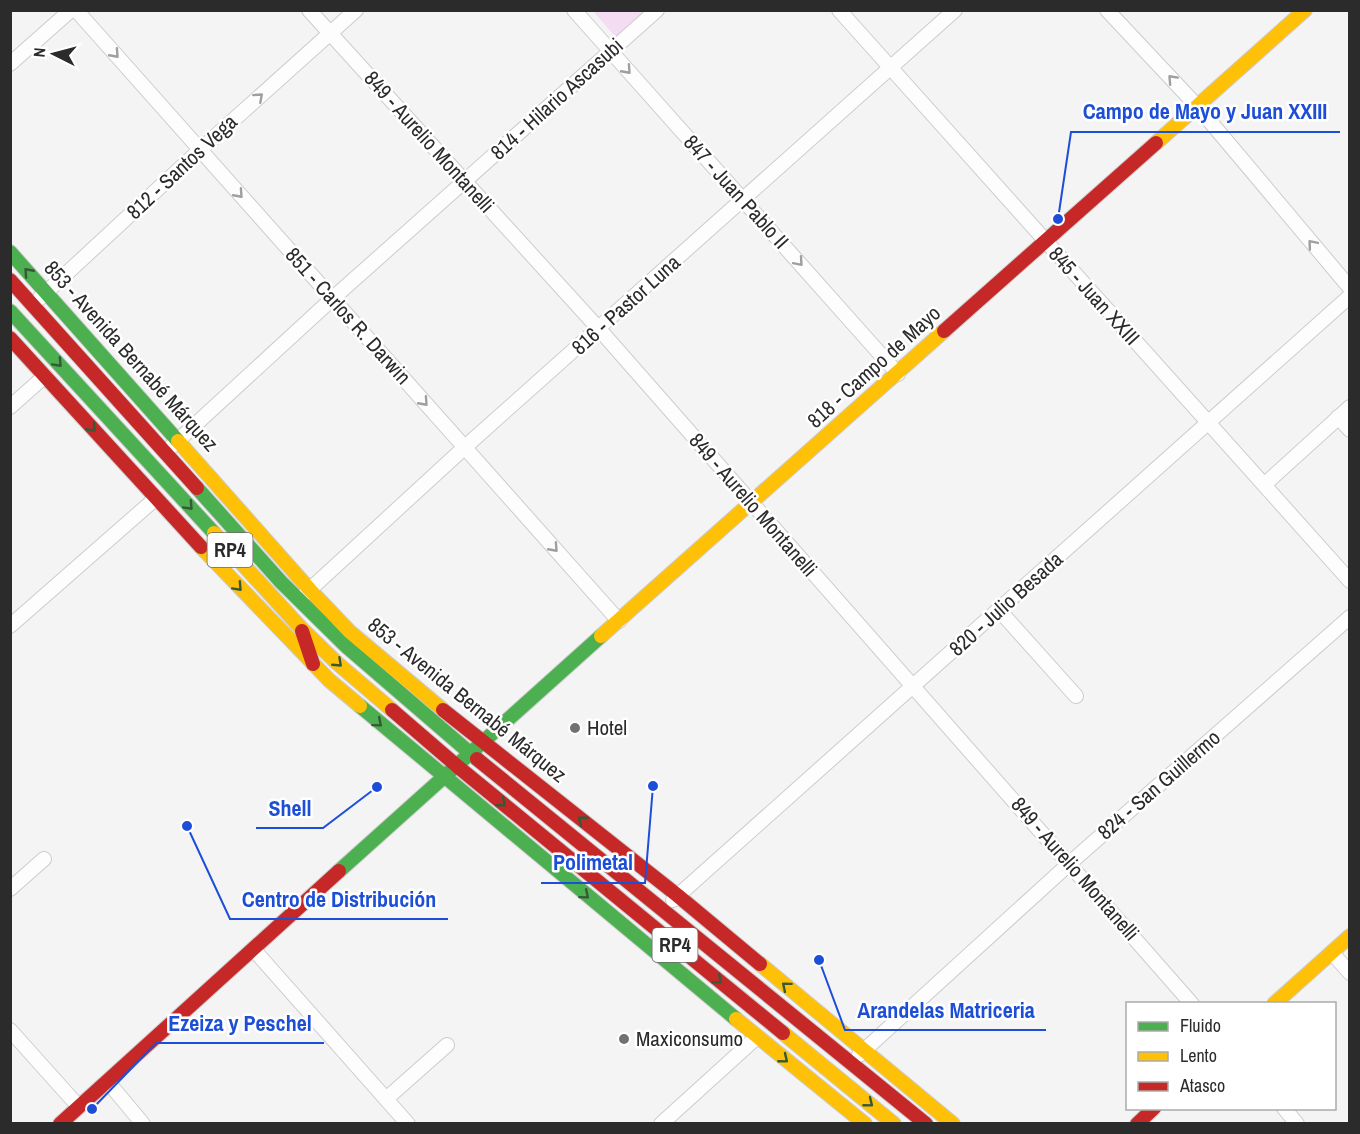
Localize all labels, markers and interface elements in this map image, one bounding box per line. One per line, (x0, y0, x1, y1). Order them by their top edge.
north arrow (24, 24, 84, 84)
street label: 814 - Hilario Ascasubi (484, 31, 629, 166)
text: N (28, 47, 51, 58)
one-way arrow (108, 47, 119, 58)
one-way arrow (620, 63, 631, 74)
street label: 849 - Aurelio Montanelli (358, 64, 501, 219)
one-way arrow (1168, 76, 1179, 86)
callout: Campo de Mayo y Juan XXIII (1071, 92, 1340, 132)
one-way arrow (252, 93, 263, 104)
text: Campo de Mayo y Juan XXIII (1083, 96, 1327, 126)
street label: 812 - Santos Vega (120, 107, 244, 226)
street label: 847 - Juan Pablo II (677, 128, 796, 255)
one-way arrow (232, 187, 243, 198)
one-way arrow (1308, 239, 1319, 250)
street label: 845 - Juan XXIII (1042, 240, 1146, 351)
street label: 851 - Carlos R. Darwin (279, 241, 418, 390)
street label: 816 - Pastor Luna (565, 248, 687, 361)
street label: 853 - Avenida Bernabé Márquez (38, 254, 225, 458)
one-way arrow (792, 255, 803, 266)
one-way arrow (24, 268, 35, 279)
street label: 818 - Campo de Mayo (801, 299, 947, 434)
one-way arrow (50, 355, 61, 366)
one-way arrow (417, 395, 428, 406)
one-way arrow (85, 422, 96, 432)
street label: 849 - Aurelio Montanelli (683, 427, 824, 583)
one-way arrow (182, 499, 193, 510)
road number: RP4 (208, 533, 252, 567)
one-way arrow (547, 541, 558, 552)
street label: 820 - Julio Besada (943, 545, 1069, 662)
one-way arrow (231, 581, 242, 591)
street label: 853 - Avenida Bernabé Márquez (362, 610, 573, 789)
one-way arrow (331, 656, 341, 667)
place label: Hotel (587, 713, 627, 742)
one-way arrow (371, 715, 382, 726)
marker: Hotel (568, 721, 582, 735)
street label: 824 - San Guillermo (1091, 723, 1226, 846)
callout: Shell (256, 788, 323, 828)
street label: 849 - Aurelio Montanelli (1005, 791, 1146, 947)
text: Shell (268, 793, 312, 823)
one-way arrow (495, 796, 506, 807)
one-way arrow (577, 817, 588, 828)
callout: Polimetal (541, 843, 645, 883)
text: Polimetal (553, 847, 633, 877)
callout: Centro de Distribución (230, 879, 448, 919)
text: Centro de Distribución (242, 884, 436, 914)
one-way arrow (578, 888, 589, 899)
road number: RP4 (652, 928, 698, 962)
one-way arrow (711, 972, 722, 983)
one-way arrow (782, 982, 793, 993)
callout: Arandelas Matriceria (845, 990, 1046, 1030)
text: Arandelas Matriceria (857, 995, 1035, 1025)
legend (1126, 1002, 1336, 1110)
callout: Ezeiza y Peschel (156, 1003, 324, 1043)
text: Ezeiza y Peschel (168, 1008, 312, 1038)
text: Fluido (1180, 1013, 1221, 1038)
place label: Maxiconsumo (636, 1024, 743, 1053)
marker: Maxiconsumo (617, 1032, 631, 1046)
text: Lento (1180, 1043, 1217, 1068)
one-way arrow (777, 1052, 788, 1063)
text: Atasco (1179, 1073, 1225, 1098)
one-way arrow (862, 1096, 873, 1107)

